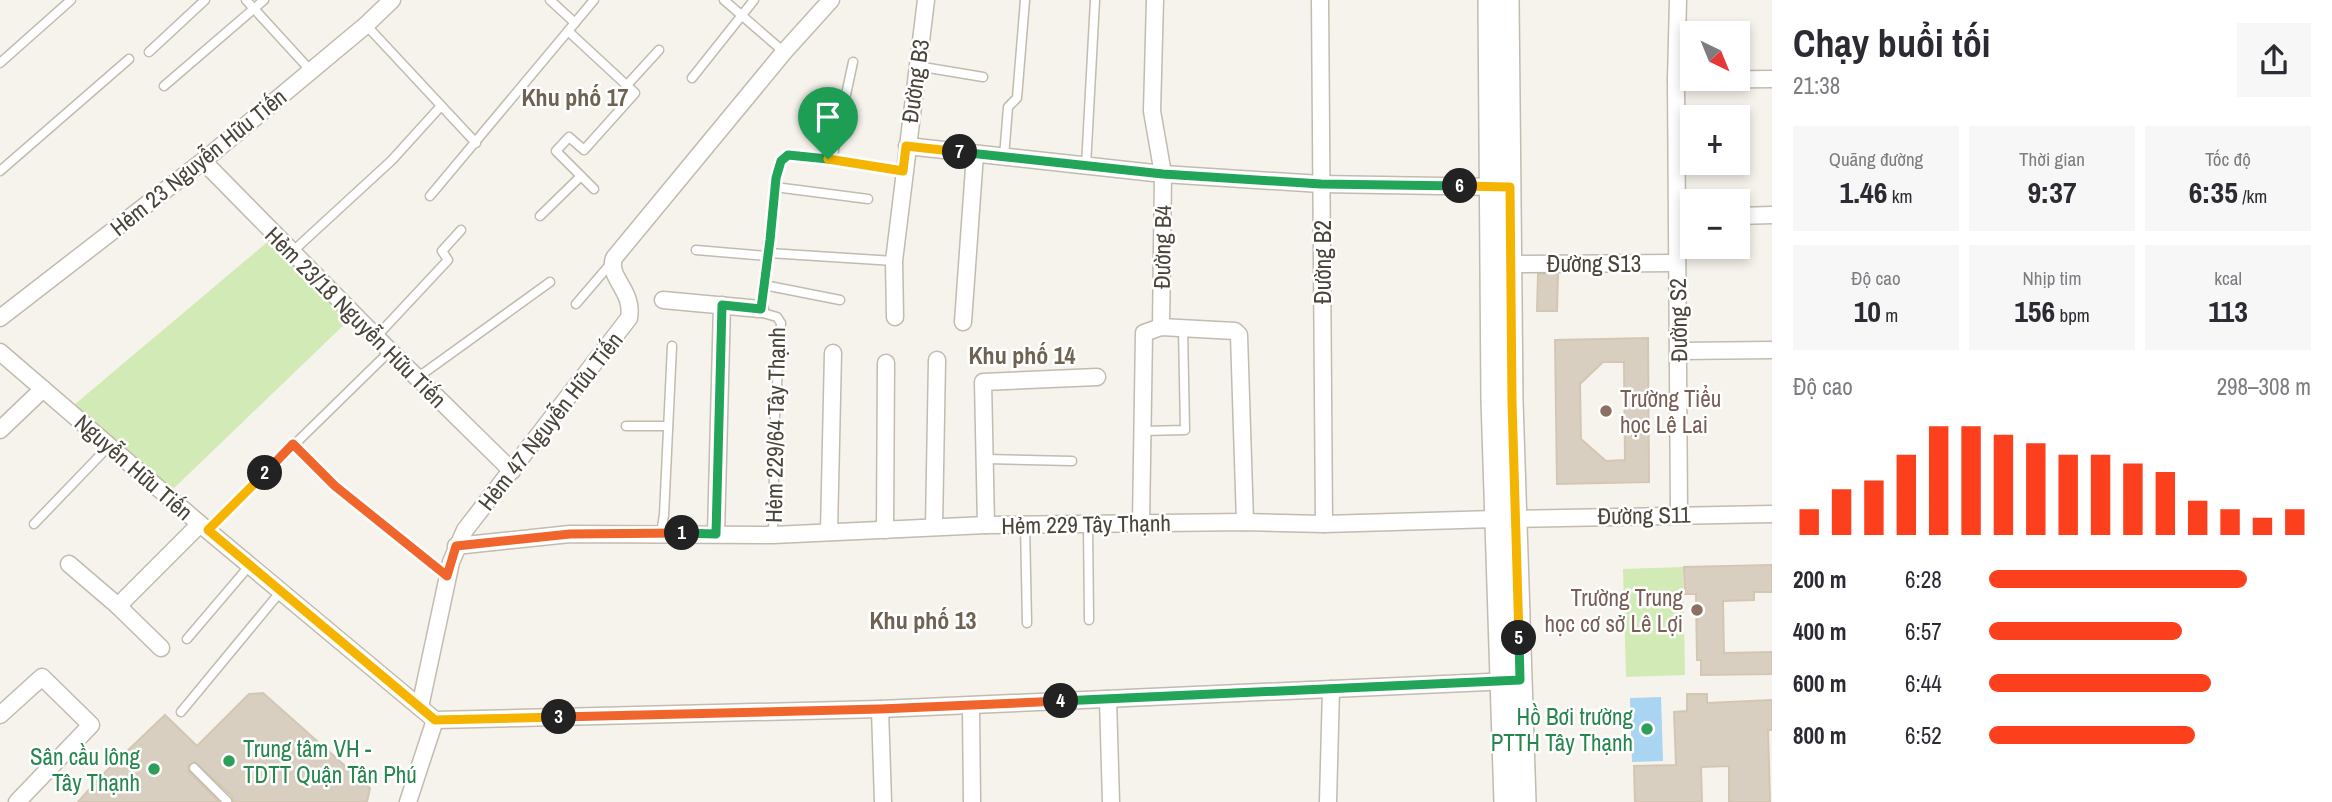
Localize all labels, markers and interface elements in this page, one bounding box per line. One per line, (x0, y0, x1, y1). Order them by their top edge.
text: Chạy buổi tối (1793, 18, 1990, 69)
north arrow (1680, 21, 1750, 91)
map controls (1680, 21, 1750, 259)
button: share (2237, 23, 2311, 97)
street label: Đường B3 (894, 37, 936, 125)
text: 21:38 (1793, 70, 1840, 101)
street label: Hẻm 23 Nguyễn Hữu Tiến (103, 81, 293, 243)
district label: Khu phố 17 (521, 81, 629, 113)
pin (798, 87, 858, 159)
icon: arrive (809, 98, 847, 136)
button: + (1680, 105, 1750, 175)
pin: 7 (942, 134, 978, 170)
text: 7 (955, 138, 964, 164)
text: Quãng đường (1829, 146, 1923, 172)
text: Thời gian (2019, 146, 2085, 172)
text: Tốc độ (2205, 146, 2251, 172)
pin: 6 (1442, 168, 1478, 204)
text: 6 (1455, 172, 1464, 198)
text: 1.46 (1840, 172, 1887, 212)
text: 9:37 (2027, 172, 2077, 212)
text: 6:35 (2189, 172, 2238, 212)
text: km (1887, 183, 1913, 209)
text: /km (2238, 183, 2267, 209)
button: − (1680, 189, 1750, 259)
street label: Đường B4 (1146, 204, 1178, 289)
street label: Hẻm 23/18 Nguyễn Hữu Tiến (259, 220, 453, 414)
street label: Đường B2 (1307, 220, 1338, 304)
street label: Đường S13 (1547, 248, 1641, 279)
text: Độ cao (1851, 265, 1901, 291)
text: Nhịp tim (2023, 265, 2081, 291)
text: kcal (2214, 265, 2242, 291)
street label: Đường S2 (1662, 278, 1694, 362)
text: 10 (1854, 291, 1881, 331)
text: 156 (2014, 291, 2055, 331)
text: 113 (2208, 291, 2248, 331)
text: m (1881, 302, 1898, 328)
text: bpm (2055, 302, 2090, 328)
street label: Hẻm 47 Nguyễn Hữu Tiến (471, 325, 629, 517)
street label: Hẻm 229/64 Tây Thạnh (758, 327, 792, 523)
district label: Khu phố 14 (968, 339, 1076, 371)
text: Độ cao (1793, 371, 1853, 402)
text: 298–308 m (2217, 371, 2311, 402)
place label: Trường Tiểu học Lê Lai (1620, 383, 1721, 440)
marker: Trường Tiểu học Lê Lai (1598, 403, 1614, 419)
street label: Nguyễn Hữu Tiến (68, 407, 200, 527)
pin: 2 (247, 456, 282, 490)
text: 2 (260, 459, 269, 485)
street label: Đường S11 (1597, 499, 1691, 531)
street label: Hẻm 229 Tây Thạnh (1001, 507, 1171, 541)
pin: 1 (664, 516, 700, 550)
text: 1 (677, 519, 686, 545)
text: 200 m (1793, 564, 1846, 595)
text: 6:28 (1905, 564, 1942, 595)
place label: Trường Trung học cơ sở Lê Lợi (1545, 582, 1684, 639)
marker: Trường Trung học cơ sở Lê Lợi (1689, 602, 1705, 618)
district label: Khu phố 13 (869, 604, 977, 636)
text: 400 m (1793, 616, 1846, 647)
text: 6:57 (1905, 616, 1942, 647)
pin: 5 (1502, 620, 1536, 656)
text: 5 (1514, 624, 1523, 650)
text: 600 m (1793, 668, 1846, 699)
text: 6:44 (1905, 668, 1942, 699)
pin: 4 (1044, 684, 1078, 718)
text: 4 (1056, 687, 1065, 713)
pin: 3 (542, 700, 576, 734)
place label: Hồ Bơi trường PTTH Tây Thạnh (1491, 701, 1634, 758)
text: 3 (554, 703, 563, 729)
text: 800 m (1793, 720, 1846, 751)
text: 6:52 (1905, 720, 1942, 751)
marker: Hồ Bơi trường PTTH Tây Thạnh (1639, 721, 1655, 737)
place label: Trung tâm VH - TDTT Quận Tân Phú (243, 733, 417, 790)
place label: Sân cầu lông Tây Thạnh (30, 741, 141, 798)
marker: Trung tâm VH - TDTT Quận Tân Phú (221, 753, 237, 769)
marker: Sân cầu lông Tây Thạnh (146, 761, 162, 777)

